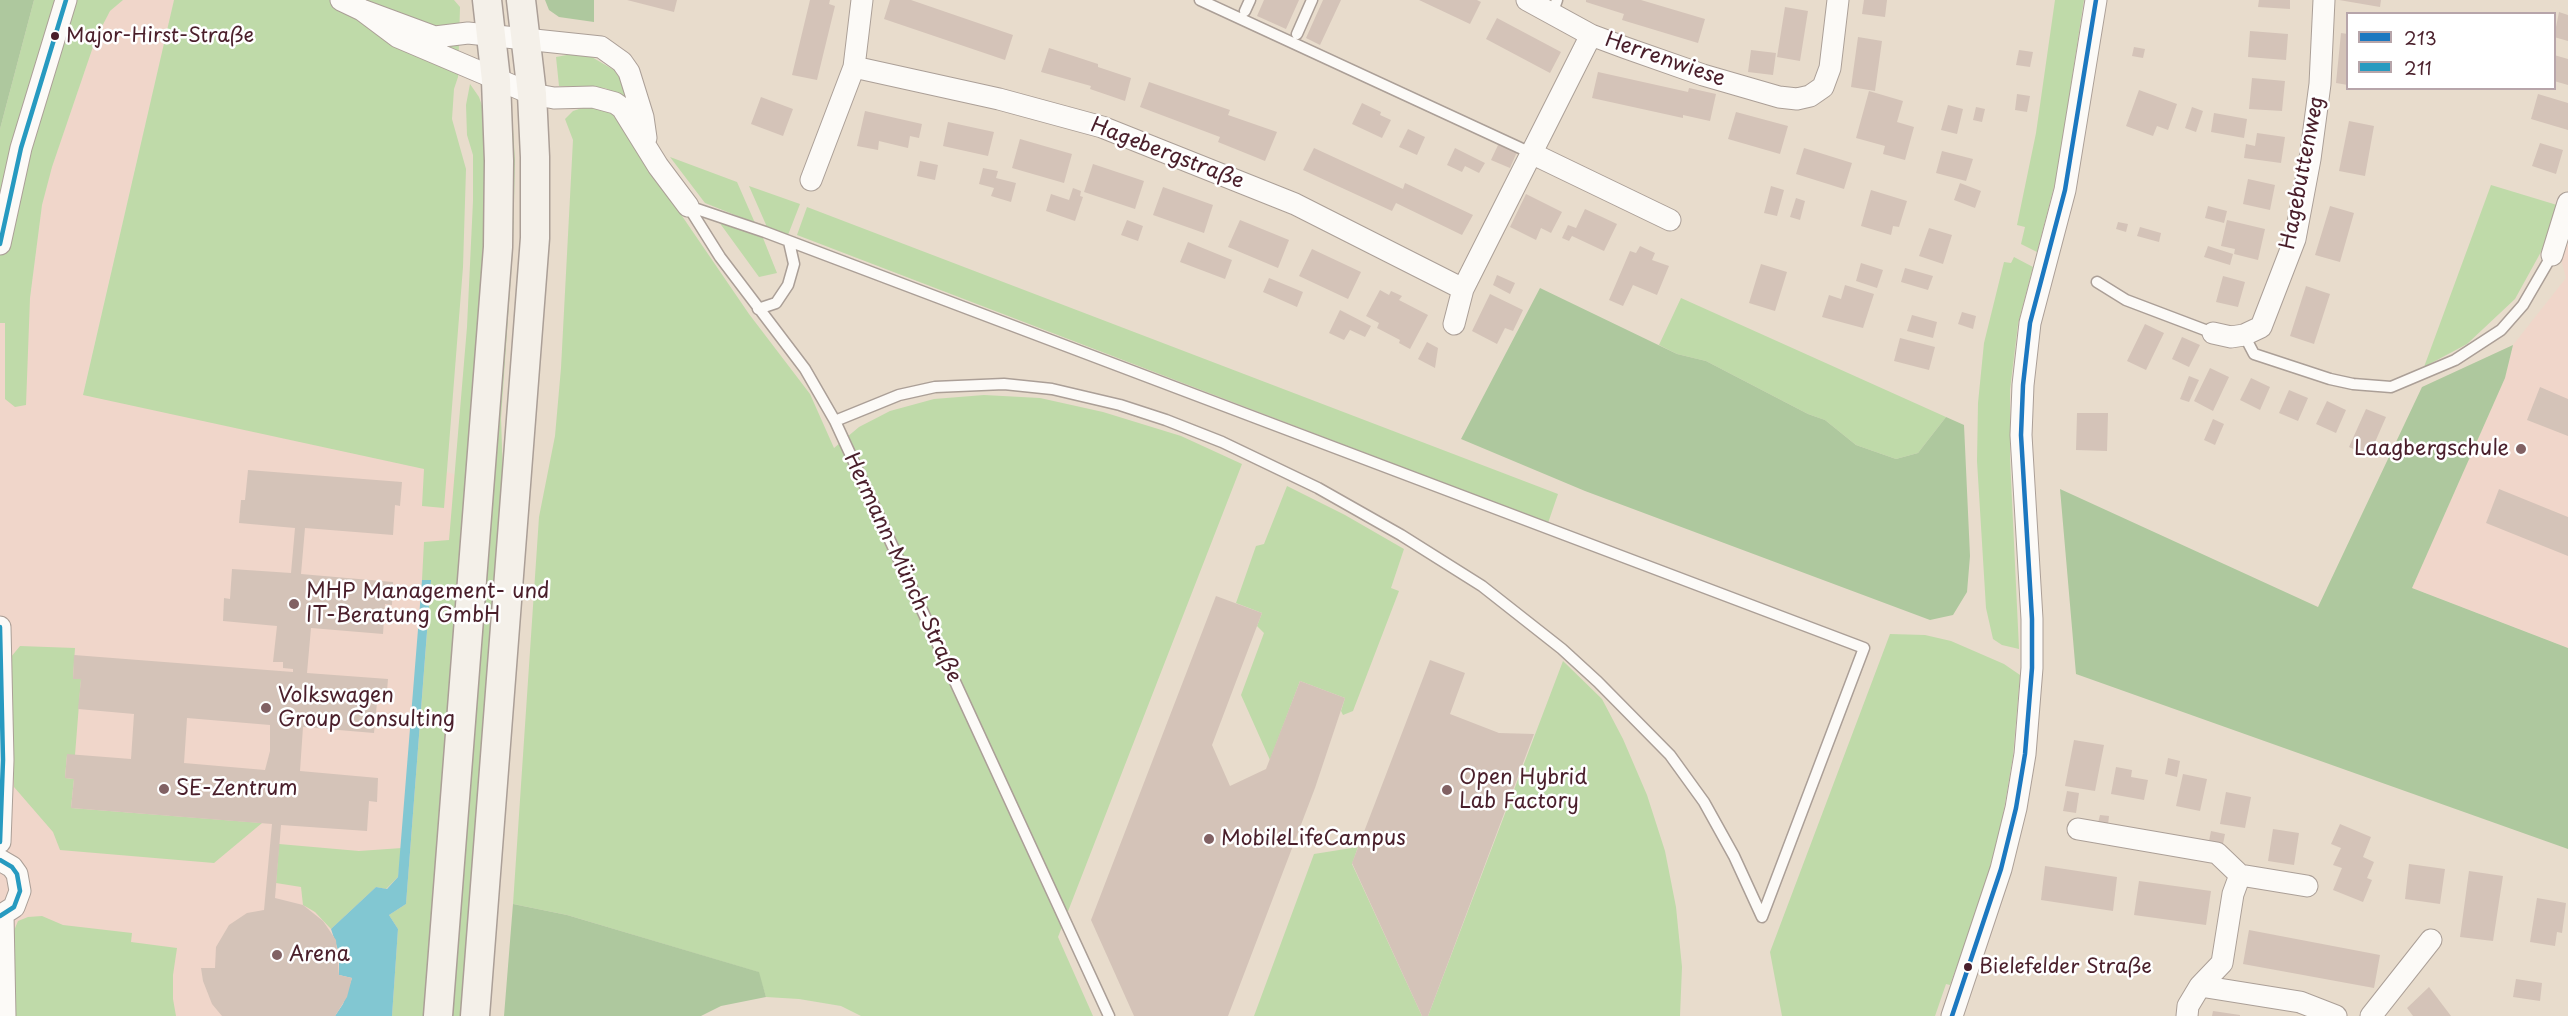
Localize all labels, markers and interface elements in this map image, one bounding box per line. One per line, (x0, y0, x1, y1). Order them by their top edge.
legend (2346, 12, 2556, 90)
place label: Major-Hirst-Straße (66, 24, 254, 48)
text: 213 (2404, 24, 2437, 51)
street label: Herrenwiese (1602, 28, 1728, 92)
marker: Major-Hirst-Straße (49, 30, 61, 42)
text: 211 (2404, 54, 2432, 81)
street label: Hagebuttenweg (2276, 94, 2330, 252)
street label: Hagebergstraße (1087, 113, 1247, 195)
place label: Laagbergschule (2354, 436, 2509, 462)
marker: Laagbergschule (2514, 442, 2528, 456)
street label: Hermann-Münch-Straße (838, 449, 966, 687)
place label: MHP Management- und IT-Beratung GmbH (306, 579, 549, 629)
marker: MHP Management- und IT-Beratung GmbH (287, 597, 301, 611)
place label: Volkswagen Group Consulting (278, 683, 455, 733)
marker: Volkswagen Group Consulting (259, 701, 273, 715)
place label: Open Hybrid Lab Factory (1459, 765, 1587, 815)
place label: SE-Zentrum (176, 776, 298, 802)
marker: SE-Zentrum (157, 782, 171, 796)
marker: Open Hybrid Lab Factory (1440, 783, 1454, 797)
place label: MobileLifeCampus (1221, 826, 1406, 852)
marker: MobileLifeCampus (1202, 832, 1216, 846)
place label: Arena (289, 942, 350, 968)
marker: Arena (270, 948, 284, 962)
place label: Bielefelder Straße (1979, 955, 2152, 979)
marker: Bielefelder Straße (1962, 961, 1974, 973)

